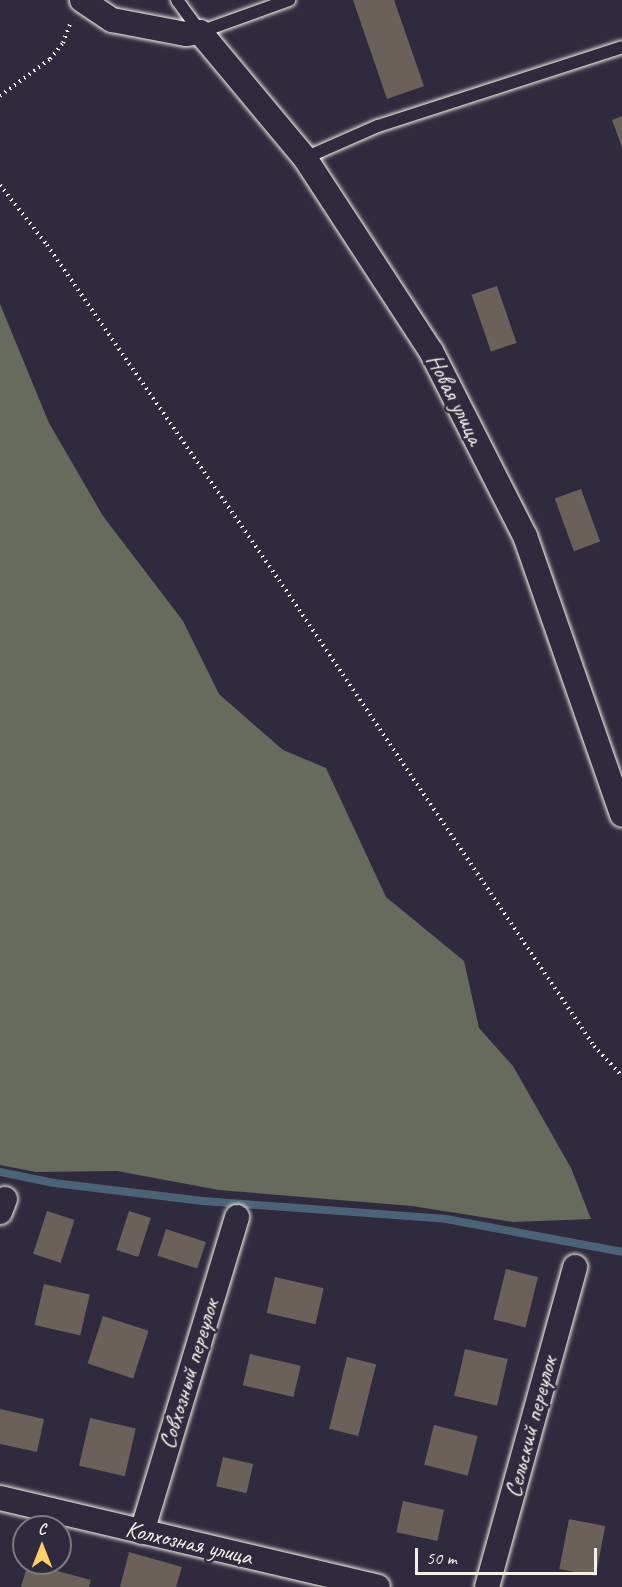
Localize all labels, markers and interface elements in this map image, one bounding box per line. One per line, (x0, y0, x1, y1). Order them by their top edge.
street label: Новая улица (420, 348, 490, 450)
street label: Совхозный переулок (153, 1296, 225, 1452)
street label: Сельский переулок (498, 1353, 564, 1501)
street label: Колхозная улица (122, 1514, 256, 1572)
north arrow (12, 1515, 72, 1575)
text: С (38, 1519, 46, 1539)
scale bar (418, 1536, 600, 1574)
text: 50 m (426, 1547, 457, 1569)

